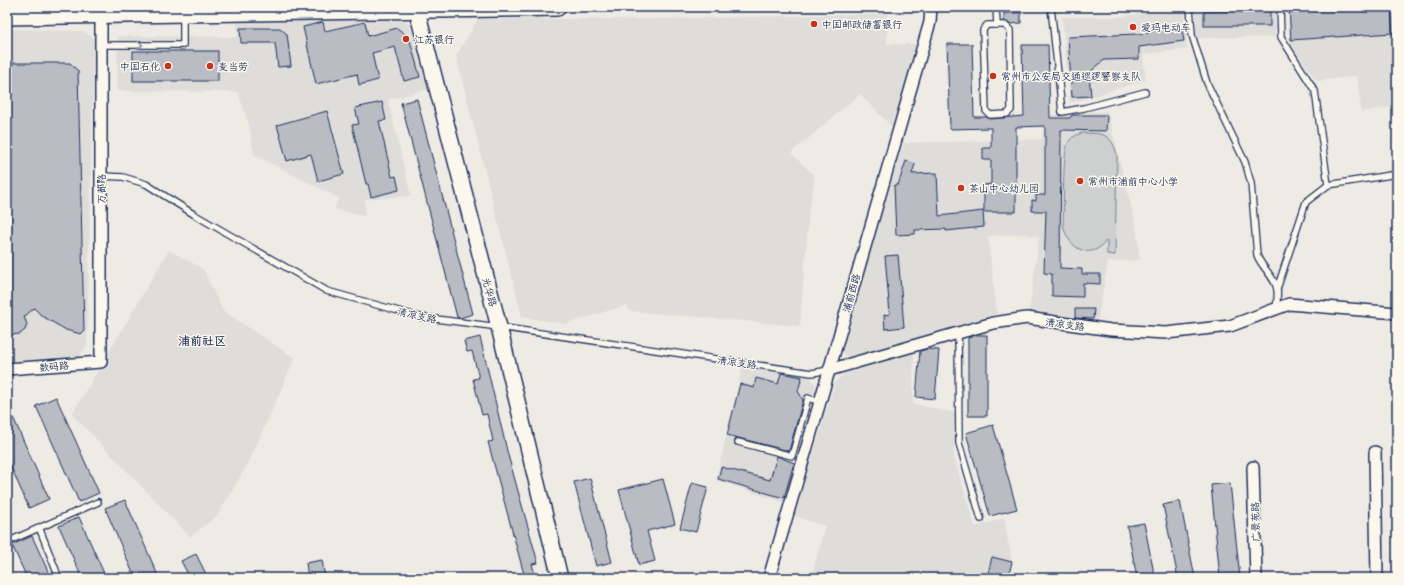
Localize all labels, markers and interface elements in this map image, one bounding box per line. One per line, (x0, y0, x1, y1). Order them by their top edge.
place label: 中国邮政储蓄银行 (822, 17, 902, 31)
marker: 中国邮政储蓄银行 (809, 19, 819, 29)
place label: 爱玛电动车 (1141, 20, 1191, 34)
marker: 爱玛电动车 (1128, 22, 1138, 32)
place label: 江苏银行 (414, 32, 454, 46)
marker: 江苏银行 (401, 34, 411, 44)
one-way arrow (137, 41, 143, 49)
place label: 中国石化 (120, 59, 160, 73)
place label: 麦当劳 (218, 59, 248, 73)
marker: 中国石化 (163, 61, 173, 71)
marker: 麦当劳 (205, 61, 215, 71)
place label: 常州市公安局交通巡逻警察支队 (1001, 69, 1141, 83)
marker: 常州市公安局交通巡逻警察支队 (988, 71, 998, 81)
street label: 万都路 (94, 174, 108, 204)
place label: 常州市浦前中心小学 (1088, 174, 1178, 188)
marker: 常州市浦前中心小学 (1075, 176, 1085, 186)
place label: 茶山中心幼儿园 (969, 181, 1039, 195)
marker: 茶山中心幼儿园 (956, 183, 966, 193)
street label: 浦前西路 (839, 272, 863, 314)
street label: 光华路 (479, 276, 501, 308)
street label: 清凉支路 (396, 304, 438, 326)
street label: 清凉支路 (1044, 314, 1086, 334)
district label: 浦前社区 (178, 332, 226, 348)
street label: 清凉支路 (716, 352, 758, 372)
street label: 数码路 (38, 358, 70, 374)
street label: 广景苑路 (1247, 502, 1263, 542)

